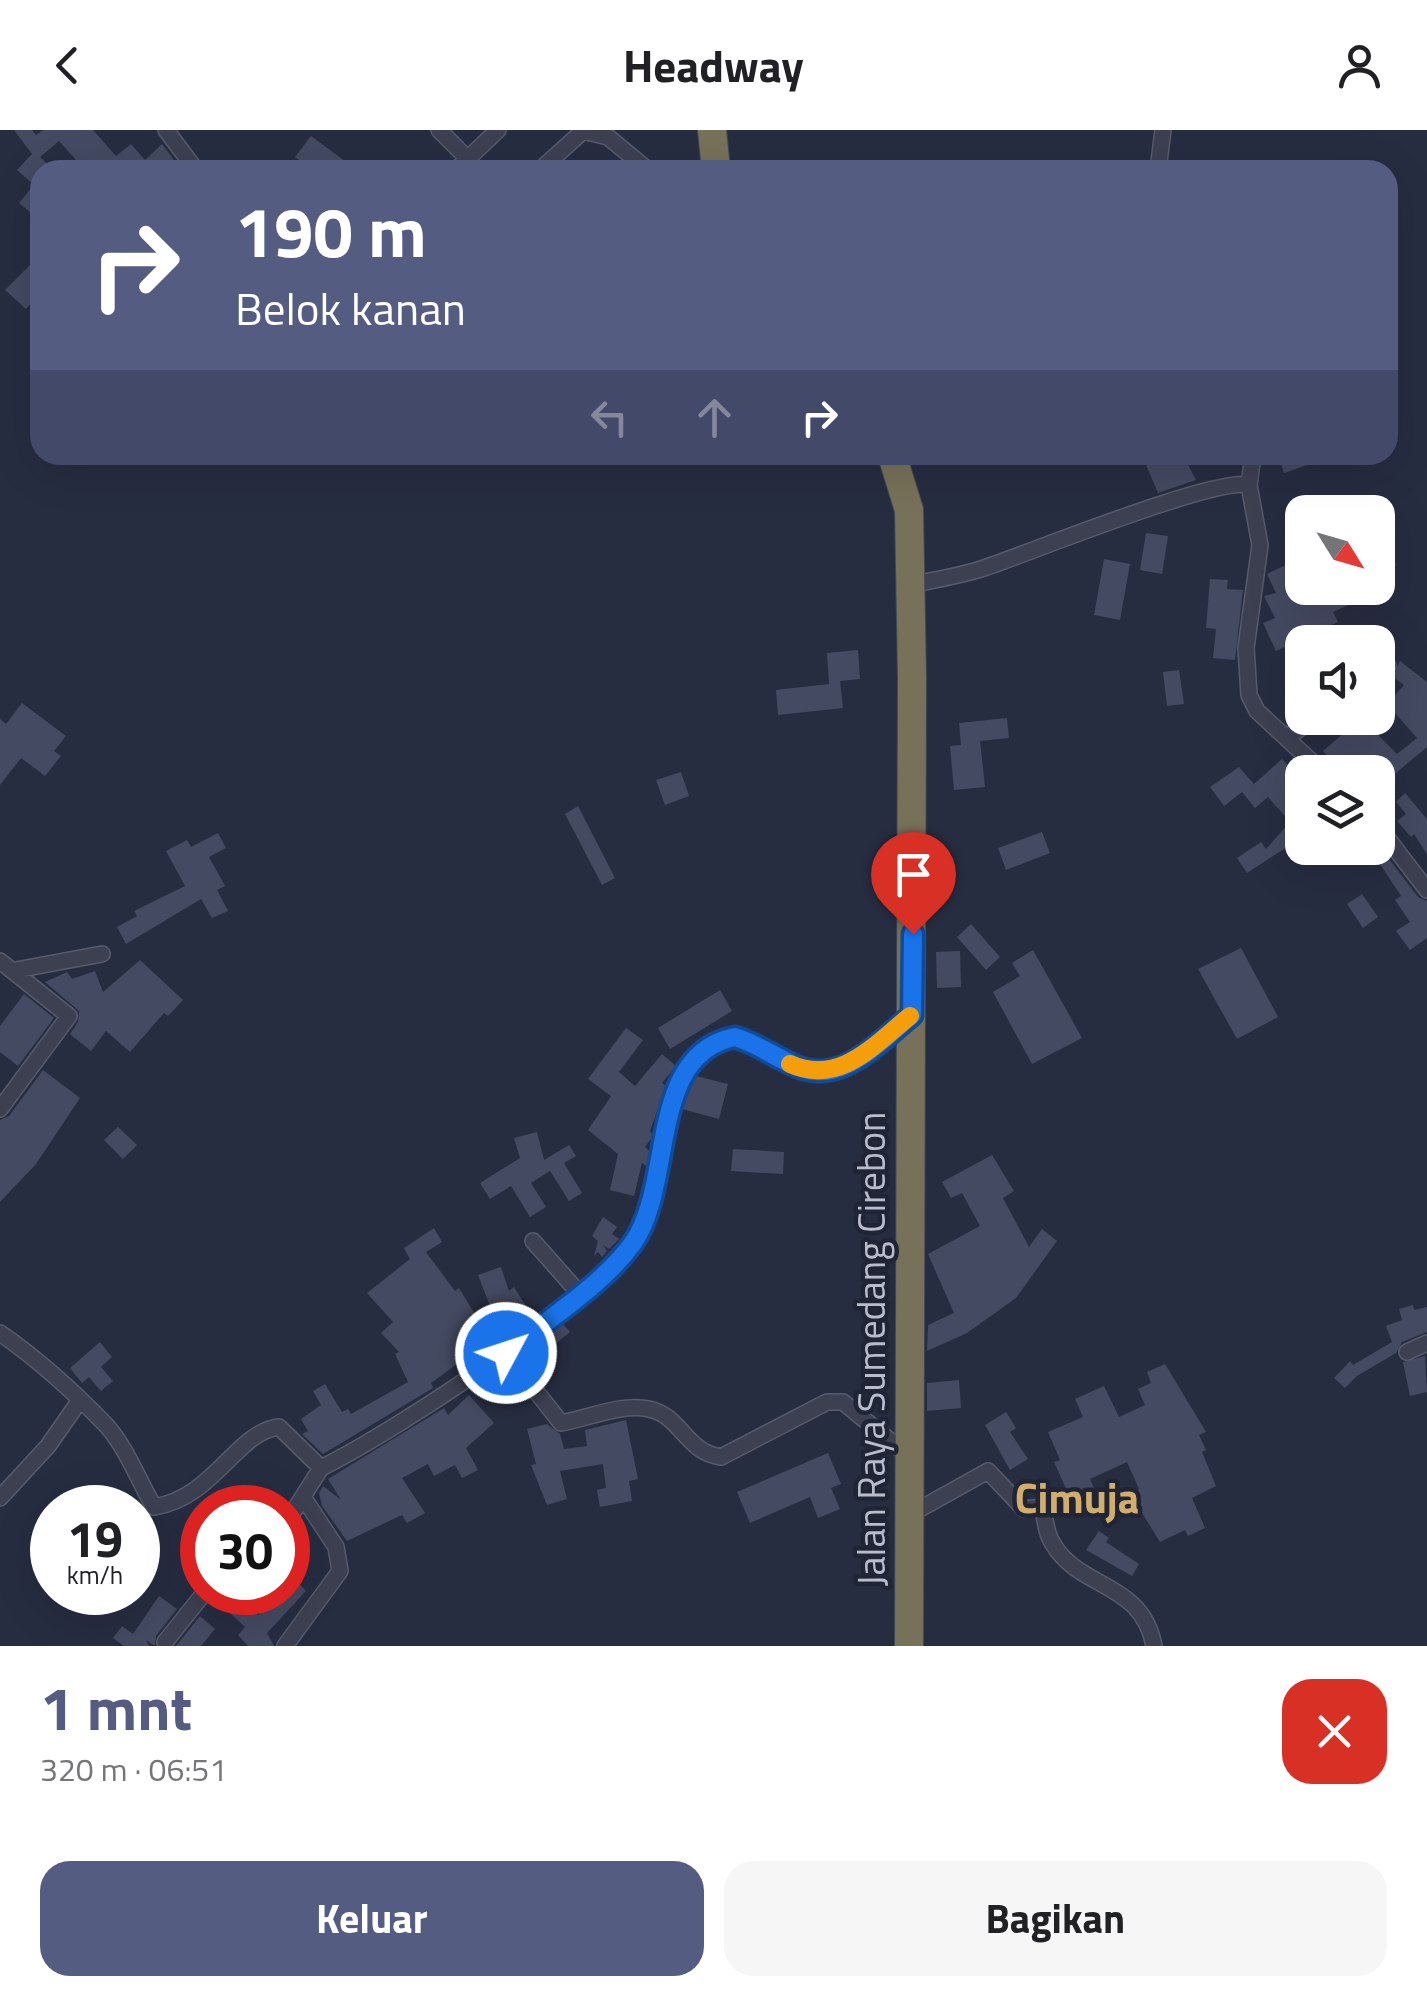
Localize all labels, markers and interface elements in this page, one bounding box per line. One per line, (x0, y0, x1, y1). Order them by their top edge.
text: Headway (623, 31, 804, 99)
icon: back (40, 38, 95, 93)
icon: person (1332, 38, 1387, 93)
text: 190 m (235, 178, 427, 284)
icon: right (70, 200, 200, 330)
text: Belok kanan (235, 274, 466, 342)
icon: left (582, 390, 637, 445)
icon: ahead (687, 390, 742, 445)
icon: right (792, 390, 847, 445)
north arrow (1285, 495, 1395, 605)
map controls (1285, 495, 1395, 865)
button: sound (1285, 625, 1395, 735)
button: layers (1285, 755, 1395, 865)
pin (871, 832, 956, 935)
icon: arrive (886, 847, 941, 902)
street label: Jalan Raya Sumedang Cirebon (842, 1112, 900, 1586)
position arrow (454, 1301, 558, 1405)
district label: Cimuja (1015, 1465, 1139, 1529)
speed limit sign: 30 (180, 1485, 310, 1615)
text: 19 (67, 1500, 123, 1576)
text: km/h (67, 1556, 123, 1594)
text: 1 mnt (40, 1662, 192, 1753)
button: close (1282, 1679, 1387, 1784)
text: 320 m · 06:51 (40, 1745, 227, 1793)
button: Keluar (40, 1861, 704, 1976)
button: Bagikan (724, 1861, 1387, 1976)

